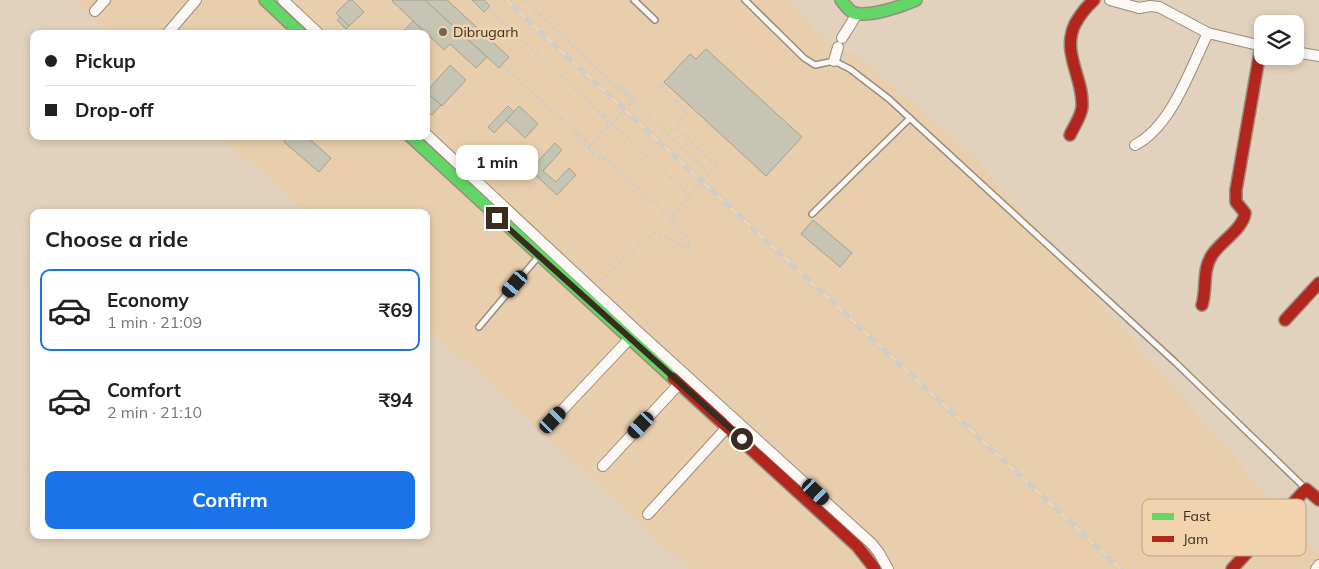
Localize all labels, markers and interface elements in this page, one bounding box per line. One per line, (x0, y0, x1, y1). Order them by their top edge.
map controls (1254, 15, 1304, 65)
button: layers (1254, 15, 1304, 65)
place label: Dibrugarh (453, 23, 518, 41)
marker: Dibrugarh (437, 26, 449, 38)
text: Pickup (75, 49, 136, 73)
text: Drop-off (75, 98, 153, 122)
callout: 1 min (456, 146, 538, 180)
text: 1 min (476, 152, 518, 172)
route end (486, 207, 508, 229)
text: Choose a ride (45, 225, 188, 253)
car (499, 268, 530, 300)
icon: car (47, 288, 92, 333)
text: Economy (107, 288, 189, 312)
text: ₹69 (379, 298, 413, 322)
text: 1 min · 21:09 (107, 312, 202, 332)
icon: car (47, 378, 92, 423)
text: Comfort (107, 378, 181, 402)
text: ₹94 (379, 388, 413, 412)
text: 2 min · 21:10 (107, 402, 202, 422)
car (537, 404, 568, 436)
car (625, 409, 656, 441)
route start (731, 428, 753, 450)
button: Confirm (45, 471, 415, 529)
car (799, 476, 832, 508)
legend (1142, 499, 1306, 556)
text: Fast (1183, 507, 1211, 525)
text: Jam (1183, 530, 1208, 548)

